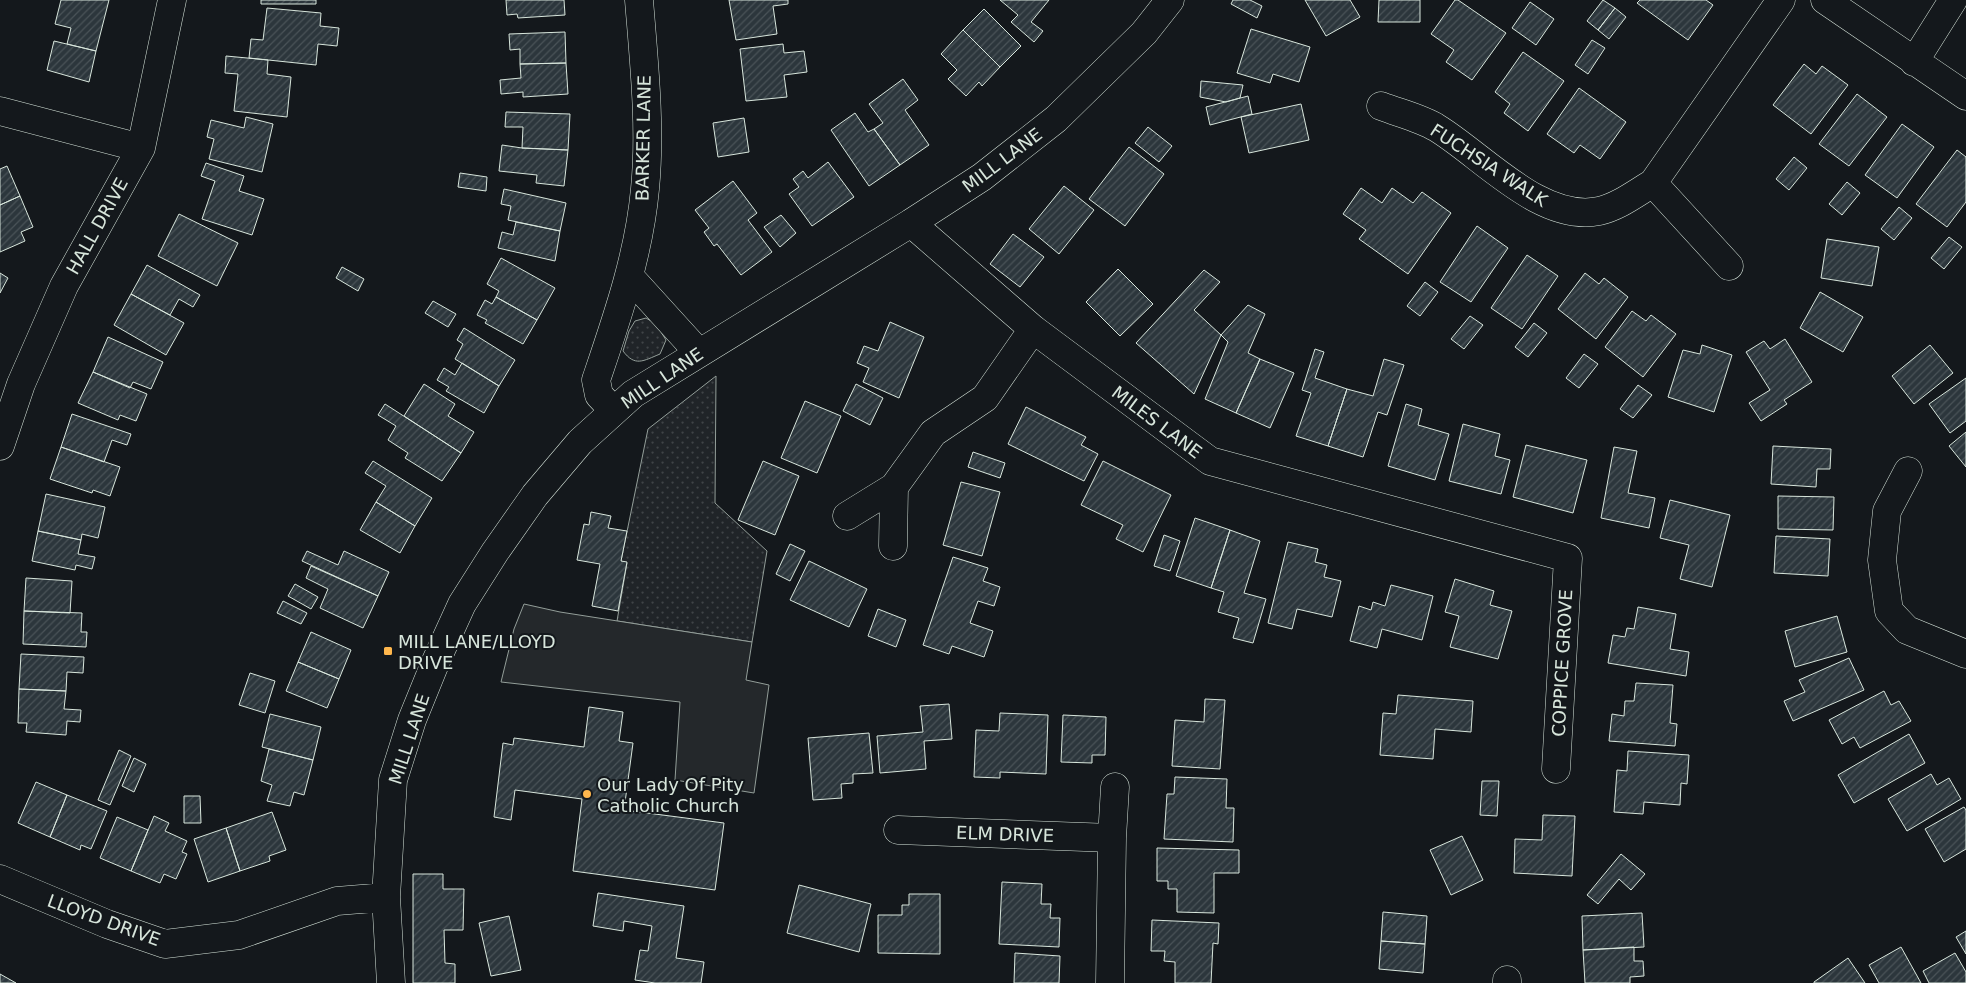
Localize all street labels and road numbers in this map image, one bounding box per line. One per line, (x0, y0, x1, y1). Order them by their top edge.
street label: BARKER LANE (631, 75, 655, 201)
street label: FUCHSIA WALK (1427, 119, 1552, 211)
street label: MILL LANE (958, 123, 1046, 197)
street label: HALL DRIVE (62, 174, 132, 278)
street label: MILL LANE (617, 343, 707, 413)
street label: MILES LANE (1108, 381, 1206, 463)
street label: COPPICE GROVE (1548, 589, 1576, 737)
street label: MILL LANE (384, 691, 434, 787)
street label: ELM DRIVE (956, 822, 1054, 846)
street label: LLOYD DRIVE (45, 890, 163, 950)

